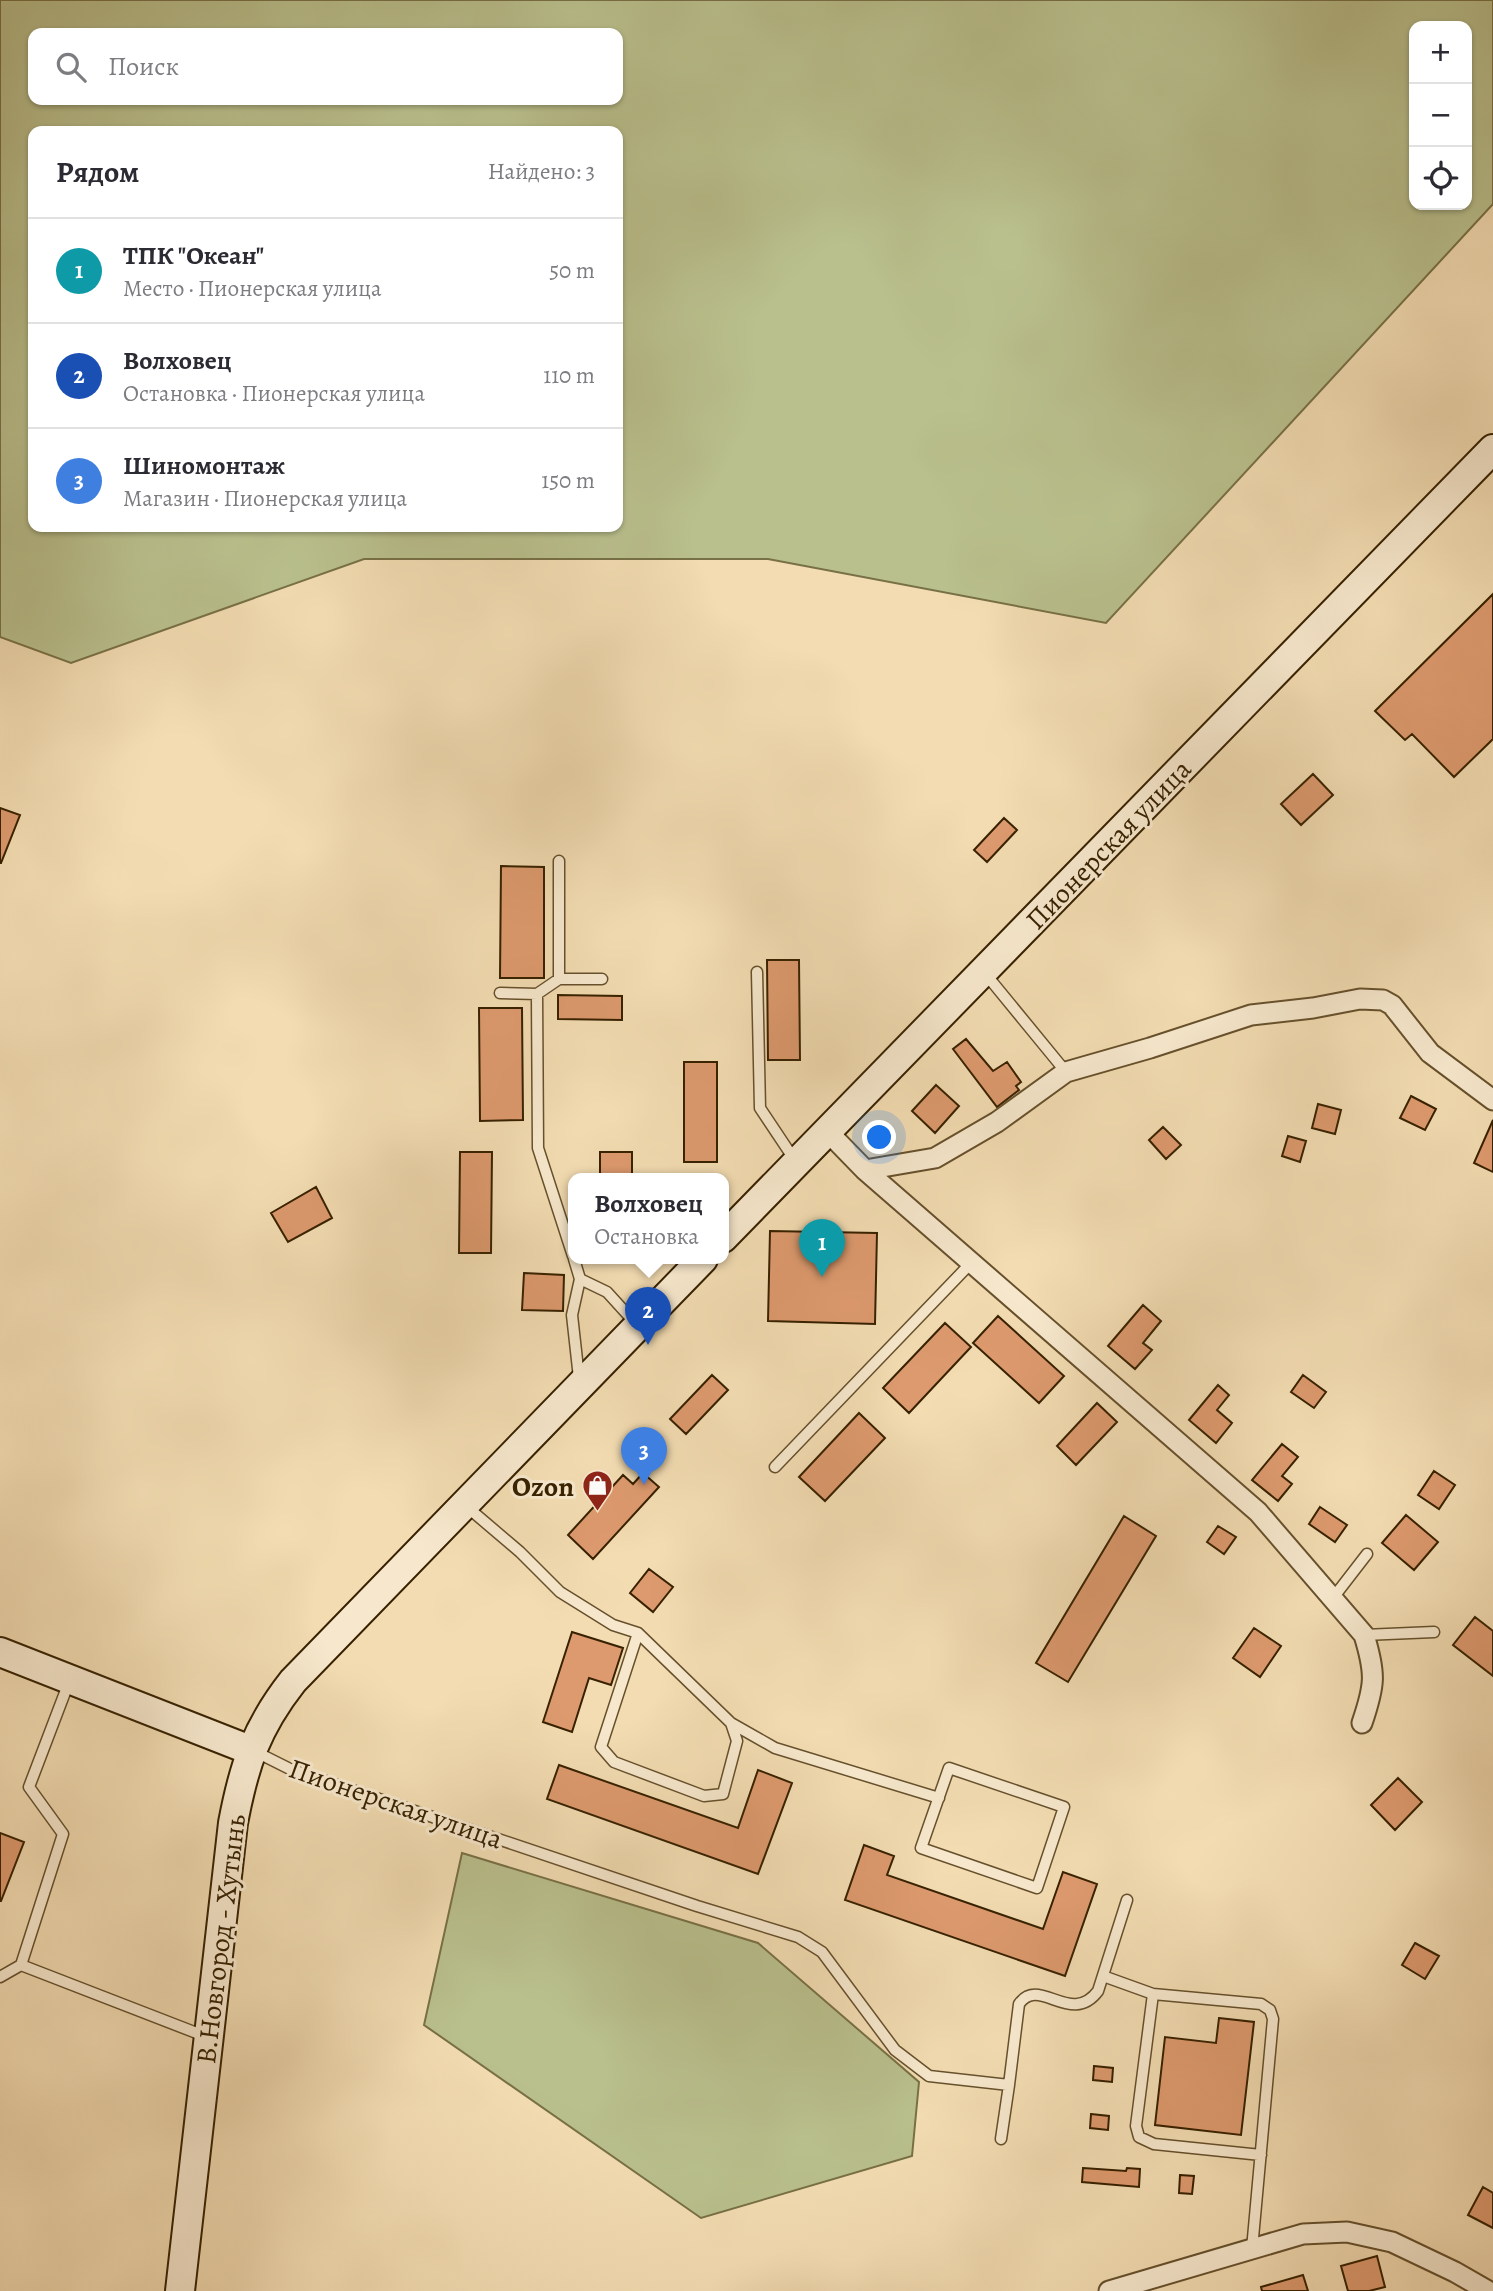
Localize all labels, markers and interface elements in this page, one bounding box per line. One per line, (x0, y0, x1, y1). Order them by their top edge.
map controls (1409, 21, 1472, 210)
button: + (1409, 21, 1472, 84)
search box (28, 28, 623, 105)
icon: search (52, 48, 90, 86)
text: Поиск (108, 49, 179, 84)
button: − (1409, 84, 1472, 147)
button: locate (1409, 147, 1472, 210)
text: Рядом (56, 152, 139, 192)
text: Найдено: 3 (488, 156, 595, 187)
text: ТПК "Океан" (123, 238, 264, 273)
text: 1 (75, 255, 83, 286)
text: 50 m (549, 255, 595, 286)
text: Место · Пионерская улица (123, 273, 382, 304)
text: Волховец (123, 343, 232, 378)
text: 2 (73, 360, 85, 391)
text: 110 m (543, 360, 595, 391)
text: Остановка · Пионерская улица (123, 378, 425, 409)
text: Шиномонтаж (123, 448, 285, 483)
text: 3 (74, 465, 84, 496)
text: 150 m (541, 465, 595, 496)
text: Магазин · Пионерская улица (123, 483, 407, 514)
street label: Пионерская улица (1017, 751, 1200, 938)
your location (862, 1120, 896, 1154)
popup (568, 1173, 729, 1264)
text: Волховец (594, 1186, 703, 1221)
pin: 1 (799, 1219, 845, 1277)
text: Остановка (594, 1221, 699, 1252)
pin: 2 (625, 1287, 671, 1345)
pin: 3 (621, 1427, 667, 1485)
place label: Ozon (512, 1468, 574, 1506)
shop icon: Ozon (580, 1469, 614, 1513)
street label: Пионерская улица (284, 1750, 508, 1858)
street label: В.Новгород - Хутынь (187, 1812, 255, 2066)

